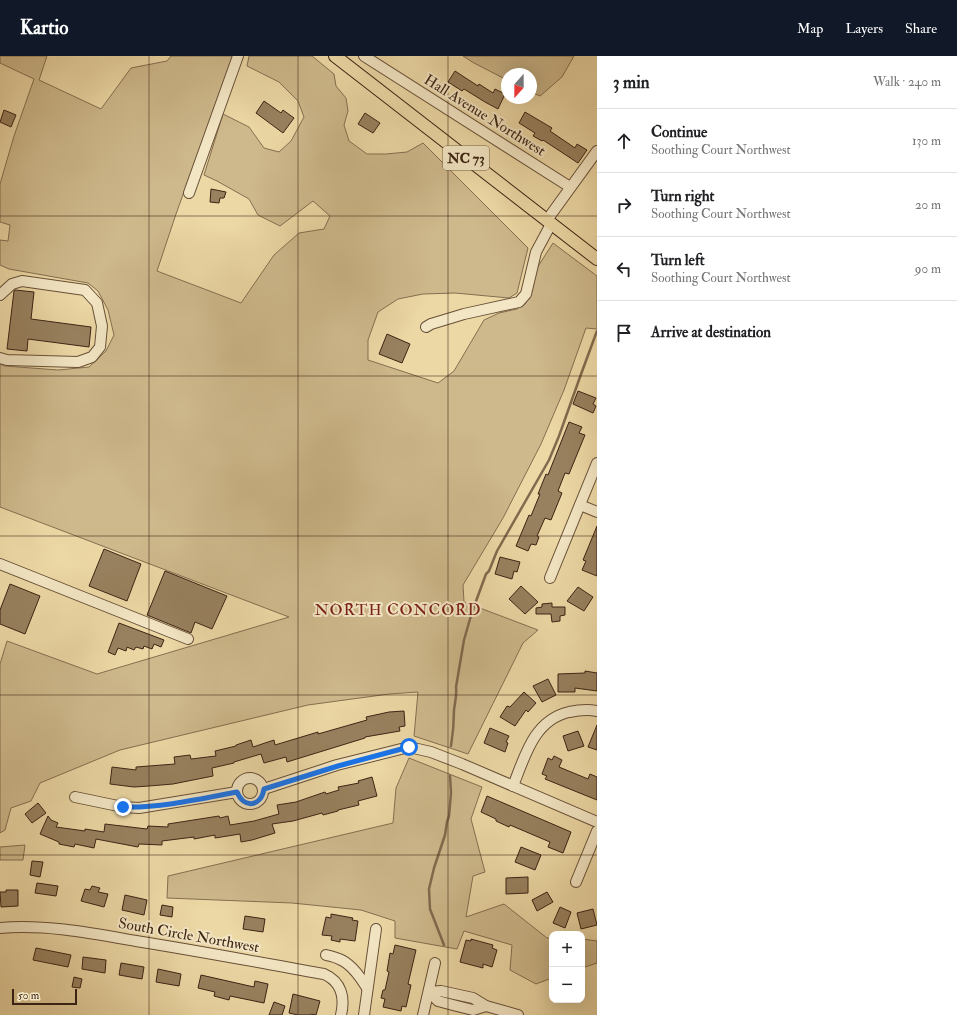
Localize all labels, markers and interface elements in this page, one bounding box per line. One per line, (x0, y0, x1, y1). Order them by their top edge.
text: Kartio (20, 16, 68, 40)
text: Map (797, 20, 823, 37)
text: Layers (845, 20, 883, 37)
text: Share (905, 20, 937, 37)
north arrow (501, 68, 537, 104)
street label: Hall Avenue Northwest (420, 70, 549, 161)
text: 3 min (613, 72, 650, 93)
text: Walk · 240 m (873, 74, 941, 90)
text: Continue (651, 123, 707, 142)
icon: ahead (613, 130, 635, 152)
text: 130 m (912, 133, 941, 149)
text: Soothing Court Northwest (651, 142, 791, 158)
road number: NC 73 (443, 146, 489, 170)
text: Turn right (651, 187, 714, 206)
icon: right (613, 194, 635, 216)
text: 20 m (915, 197, 941, 213)
text: Soothing Court Northwest (651, 206, 791, 222)
text: Turn left (651, 251, 705, 270)
icon: left (613, 258, 635, 280)
text: 90 m (915, 261, 941, 277)
text: Soothing Court Northwest (651, 270, 791, 286)
icon: arrive (613, 322, 635, 344)
text: Arrive at destination (651, 323, 771, 342)
district label: NORTH CONCORD (314, 600, 482, 620)
route start (400, 738, 418, 756)
route end (114, 798, 132, 816)
street label: South Circle Northwest (117, 914, 261, 957)
map controls (549, 931, 585, 1003)
button: + (549, 931, 585, 967)
button: − (549, 967, 585, 1003)
scale bar (12, 987, 77, 1006)
text: 50 m (18, 989, 39, 1002)

